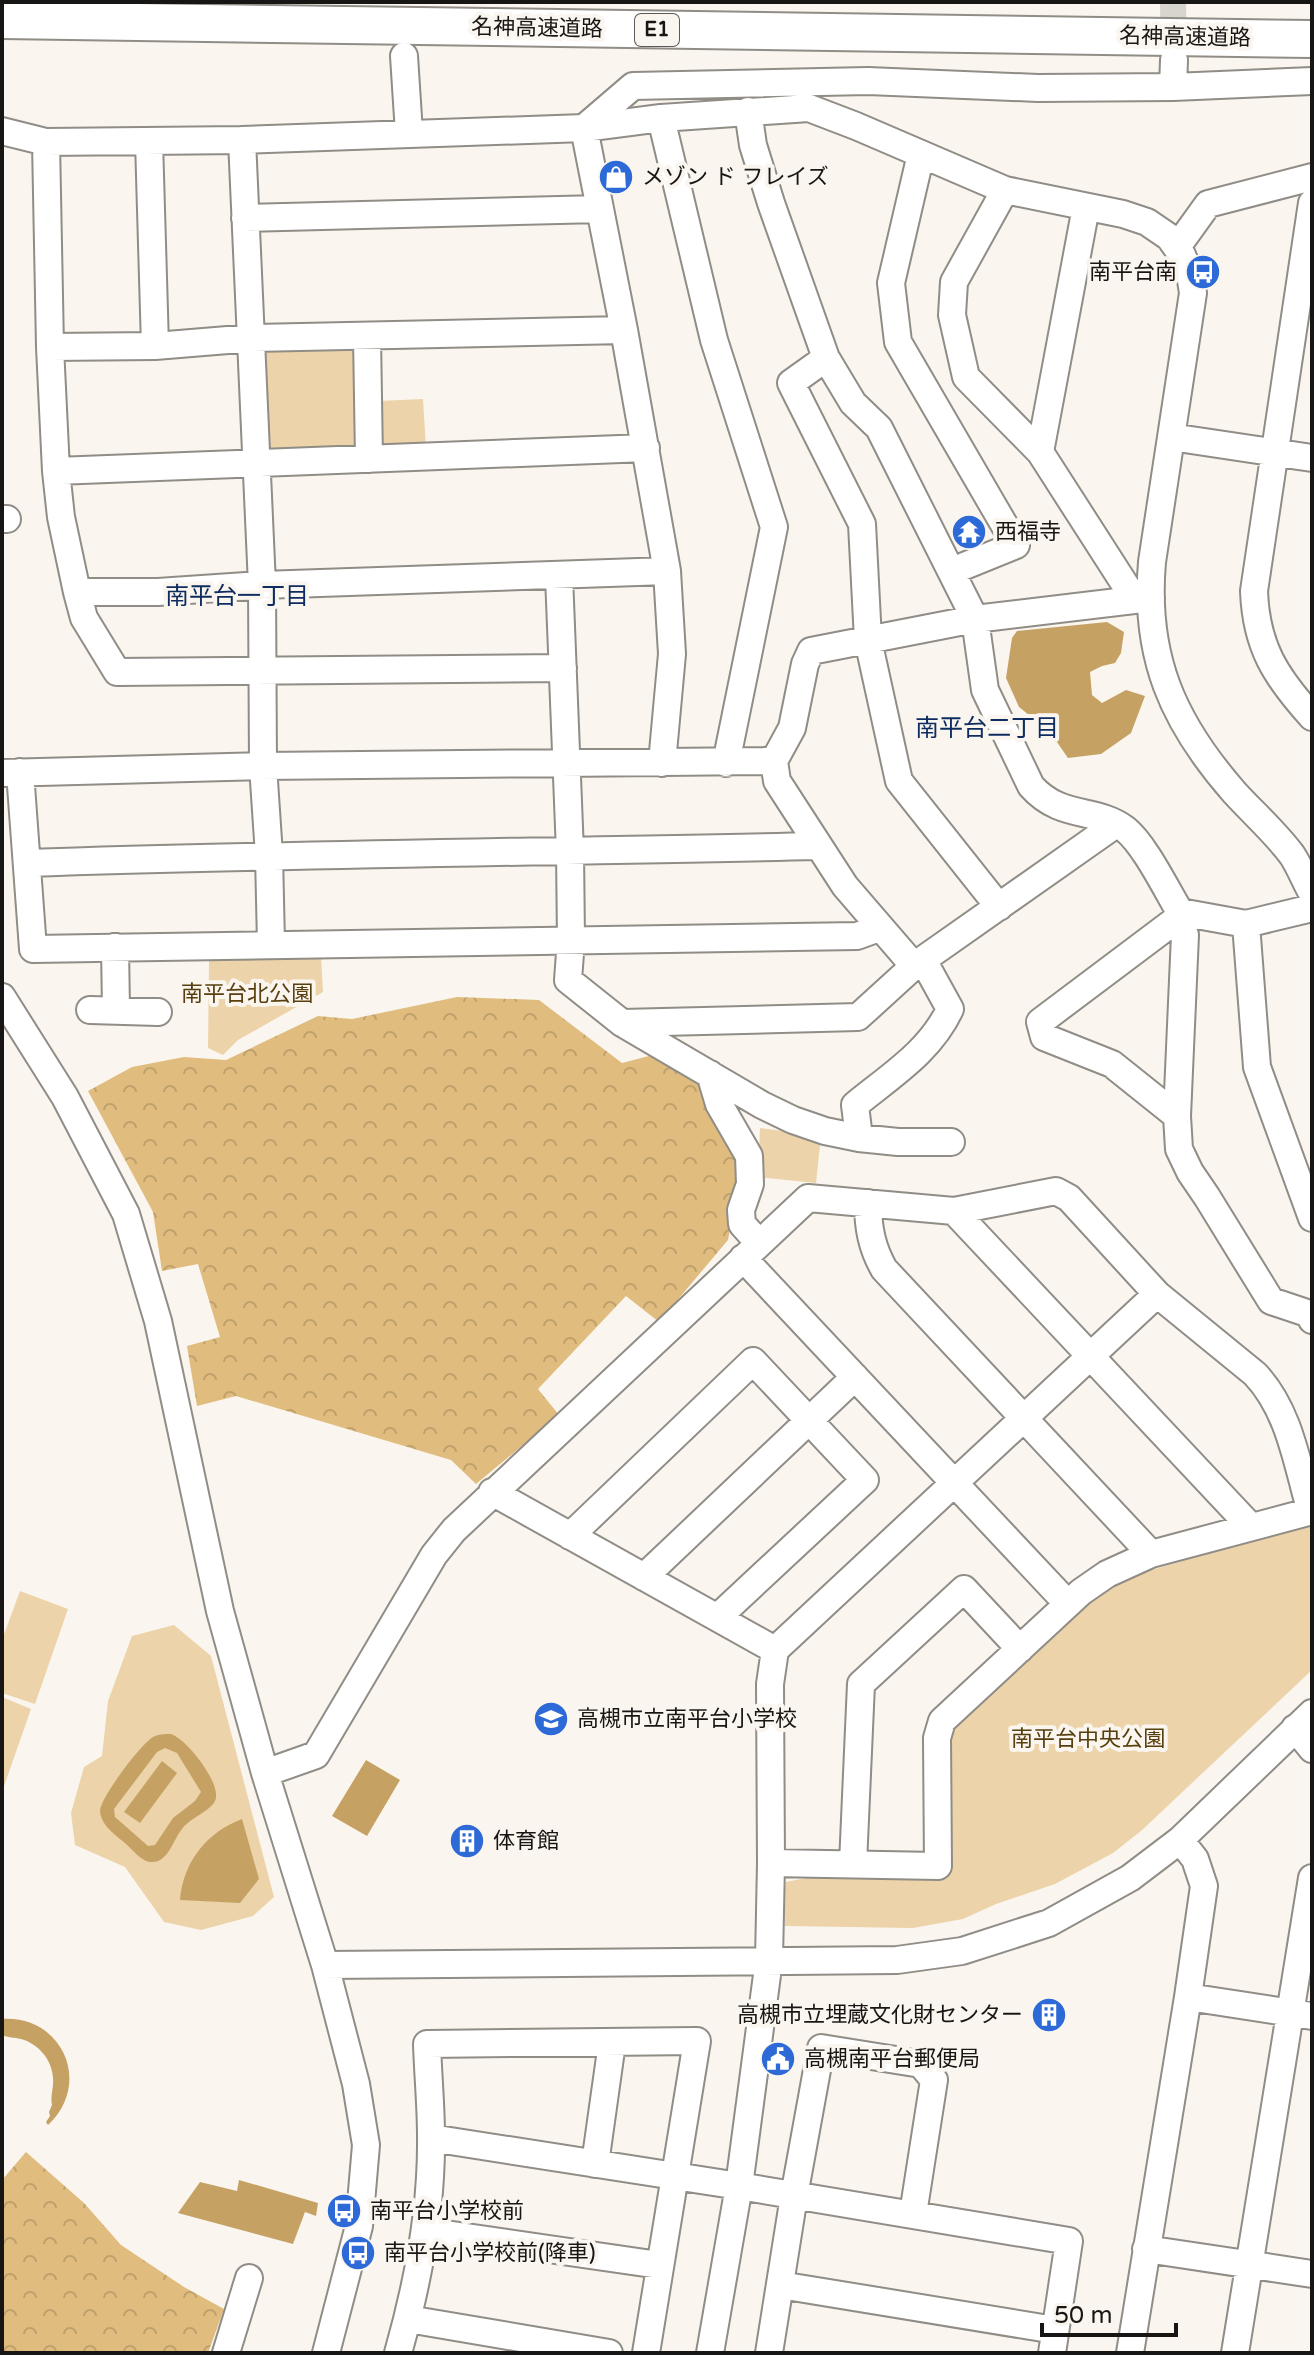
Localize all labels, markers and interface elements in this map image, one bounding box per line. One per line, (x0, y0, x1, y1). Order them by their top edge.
street label: 名神高速道路 (471, 14, 603, 42)
road number: E1 (635, 14, 679, 46)
street label: 名神高速道路 (1119, 23, 1251, 51)
shop icon: メゾン ド フレイズ (597, 158, 635, 196)
place label: メゾン ド フレイズ (642, 164, 829, 190)
bus stop icon: 南平台南 (1184, 253, 1222, 291)
place label: 南平台南 (1089, 259, 1177, 285)
temple icon: 西福寺 (950, 513, 988, 551)
place label: 西福寺 (995, 519, 1061, 545)
district label: 南平台一丁目 (165, 582, 309, 611)
district label: 南平台二丁目 (915, 714, 1059, 743)
park label: 南平台北公園 (181, 981, 313, 1007)
school or university icon: 高槻市立南平台小学校 (532, 1700, 570, 1738)
place label: 高槻市立南平台小学校 (577, 1706, 797, 1732)
park label: 南平台中央公園 (1011, 1726, 1165, 1752)
building icon: 体育館 (448, 1822, 486, 1860)
place label: 体育館 (493, 1828, 559, 1854)
building icon: 高槻市立埋蔵文化財センター (1030, 1996, 1068, 2034)
place label: 高槻市立埋蔵文化財センター (737, 2002, 1023, 2028)
public building icon: 高槻南平台郵便局 (759, 2040, 797, 2078)
place label: 高槻南平台郵便局 (804, 2046, 980, 2072)
bus stop icon: 南平台小学校前 (325, 2192, 363, 2230)
place label: 南平台小学校前 (370, 2198, 524, 2224)
bus stop icon: 南平台小学校前(降車) (339, 2234, 377, 2272)
place label: 南平台小学校前(降車) (384, 2240, 596, 2266)
scale bar (1042, 2287, 1176, 2337)
text: 50 m (1054, 2301, 1112, 2330)

